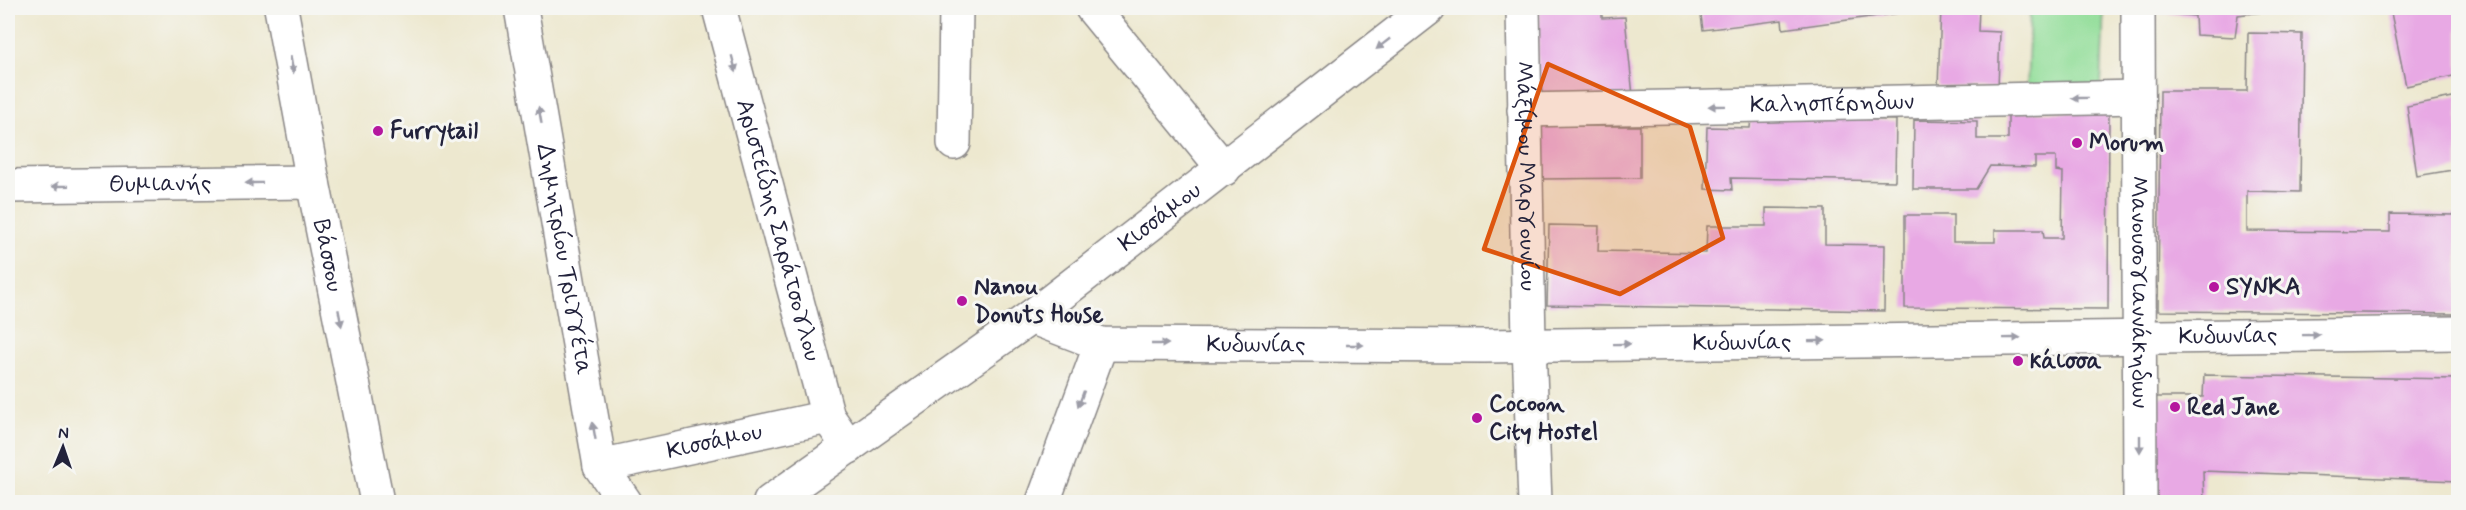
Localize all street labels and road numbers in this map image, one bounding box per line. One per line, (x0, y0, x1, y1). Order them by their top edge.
street label: Μάξίμου Mαργουνίου (1508, 61, 1544, 291)
street label: Καλησπέρηδων (1749, 86, 1914, 121)
street label: Αριστείδης Σαράτσογλου (728, 96, 828, 365)
street label: Δημητρίου Τριγγέτα (529, 141, 600, 377)
street label: Θυμιανής (108, 168, 212, 200)
street label: Κισσάμου (1112, 175, 1208, 259)
street label: Μανουσογιαννάκηδων (2123, 176, 2155, 408)
street label: Βάσσου (305, 217, 350, 295)
street label: Κυδωνίας (2178, 320, 2278, 352)
street label: Κυδωνίας (1692, 326, 1792, 359)
street label: Κυδωνίας (1206, 329, 1306, 361)
street label: Κισσάμου (664, 416, 765, 467)

